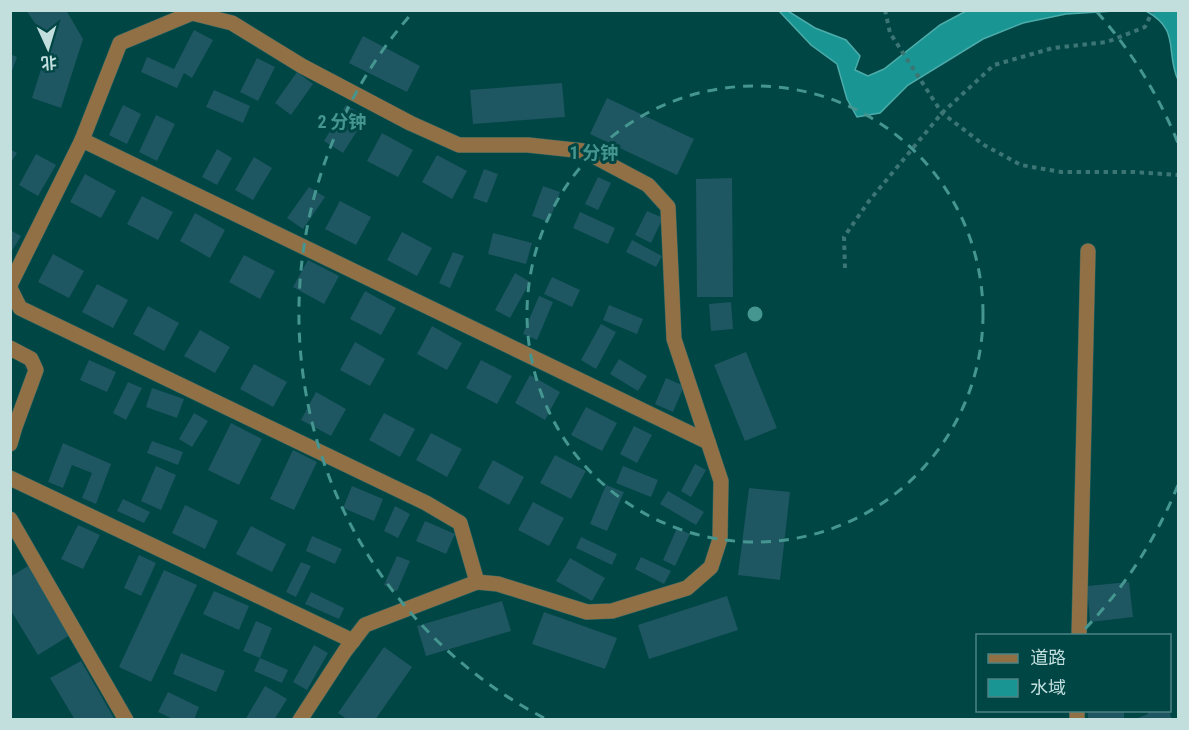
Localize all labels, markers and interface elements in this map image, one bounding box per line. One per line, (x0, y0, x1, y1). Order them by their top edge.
north arrow (18, 18, 78, 78)
text: 北 (40, 52, 58, 73)
text: 2 分钟 (317, 111, 367, 132)
text: 1 分钟 (569, 142, 619, 163)
centre of rings (745, 304, 765, 324)
legend (976, 634, 1171, 712)
text: 道路 (1030, 647, 1066, 668)
text: 水域 (1030, 677, 1066, 698)

